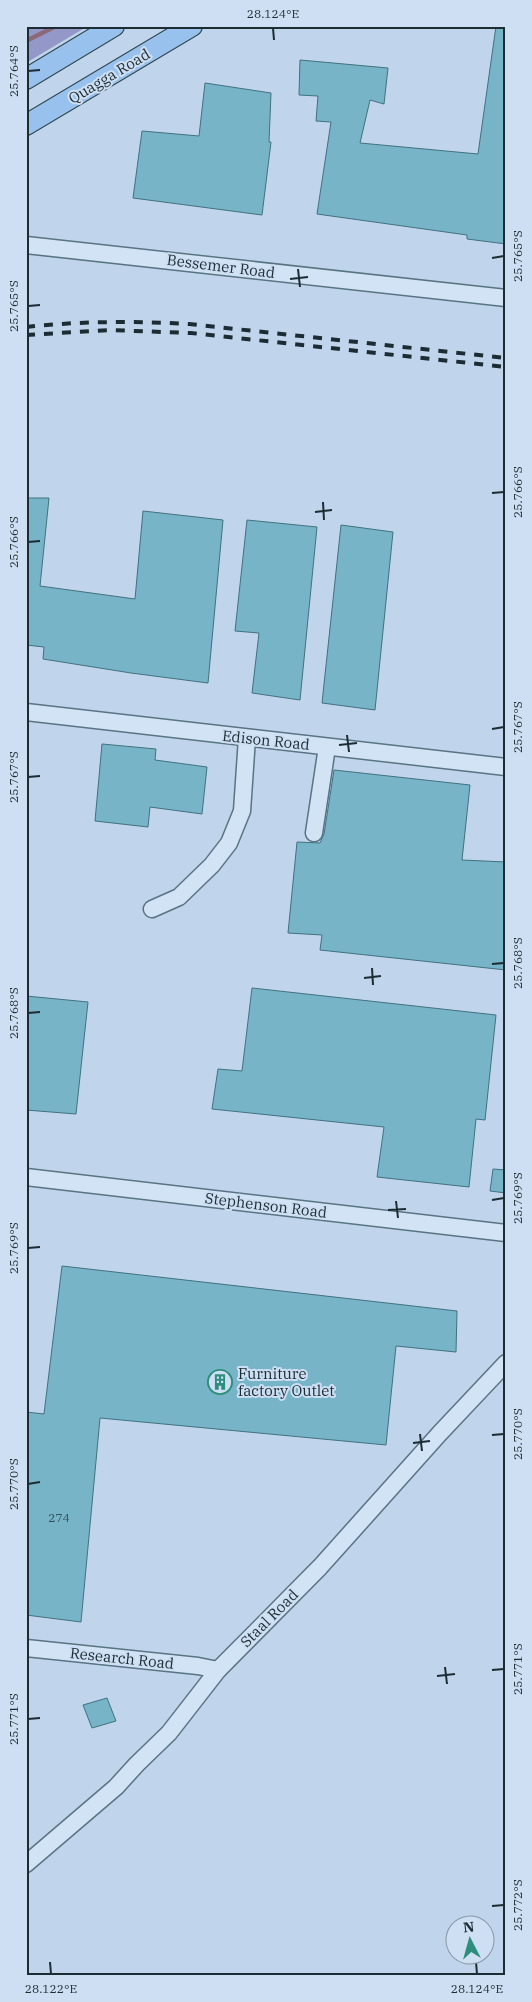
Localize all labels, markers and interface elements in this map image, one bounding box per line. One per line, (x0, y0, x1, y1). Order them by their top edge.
text: 28.124°E (247, 6, 299, 21)
street label: Quagga Road (65, 44, 153, 108)
text: 25.764°S (6, 45, 21, 97)
text: 25.765°S (510, 230, 525, 282)
street label: Bessemer Road (166, 250, 276, 282)
text: 25.765°S (6, 280, 21, 332)
text: 25.766°S (510, 466, 525, 518)
text: 25.766°S (6, 516, 21, 568)
text: 25.767°S (510, 701, 525, 753)
street label: Edison Road (221, 726, 311, 754)
text: 25.767°S (6, 751, 21, 803)
text: 25.768°S (510, 937, 525, 989)
text: 25.768°S (6, 987, 21, 1039)
text: 25.769°S (510, 1172, 525, 1224)
street label: Stephenson Road (204, 1188, 328, 1222)
text: 25.769°S (6, 1222, 21, 1274)
place label: Furniture factory Outlet (238, 1364, 335, 1400)
building icon: Furniture factory Outlet (207, 1369, 233, 1395)
text: 25.770°S (510, 1408, 525, 1460)
text: 25.770°S (6, 1458, 21, 1510)
house number: 274 (48, 1510, 70, 1525)
street label: Staal Road (236, 1585, 302, 1651)
street label: Research Road (69, 1643, 175, 1673)
text: 25.771°S (510, 1643, 525, 1695)
text: 25.771°S (6, 1693, 21, 1745)
text: 25.772°S (510, 1879, 525, 1931)
north arrow (444, 1914, 494, 1964)
text: N (462, 1918, 475, 1937)
text: 28.122°E (25, 1981, 77, 1996)
text: 28.124°E (451, 1981, 503, 1996)

